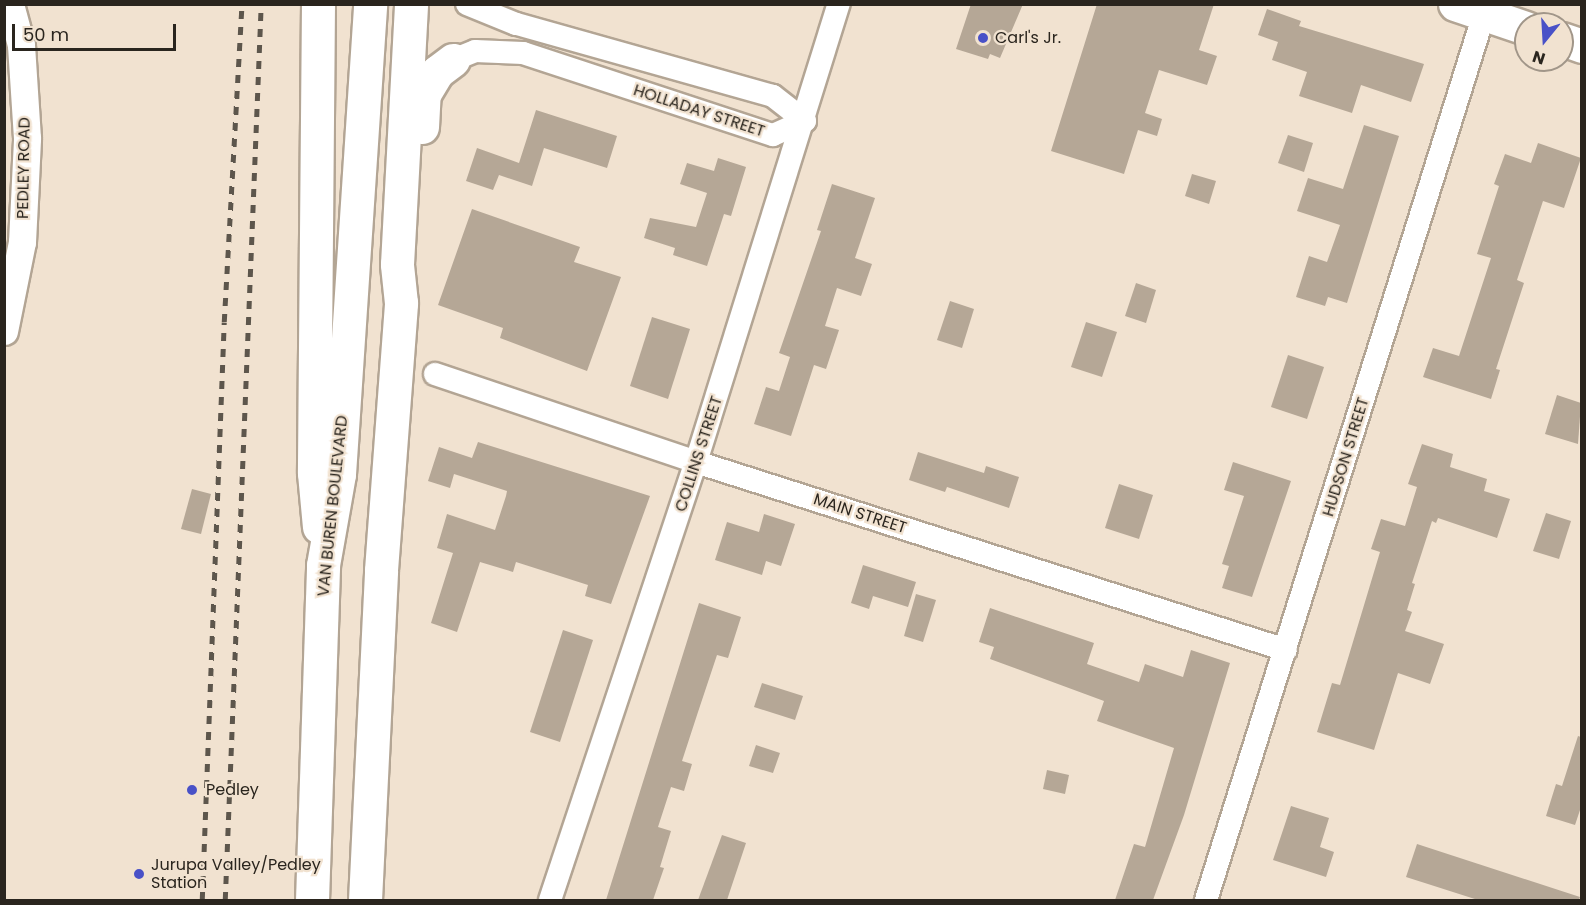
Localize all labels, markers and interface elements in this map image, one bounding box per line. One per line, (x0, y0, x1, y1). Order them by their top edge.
scale bar (15, 12, 178, 50)
north arrow (1514, 12, 1574, 72)
text: 50 m (23, 22, 69, 47)
place label: Carl's Jr. (995, 28, 1061, 48)
marker: Carl's Jr. (976, 31, 990, 45)
text: N (1530, 45, 1548, 70)
street label: HOLLADAY STREET (631, 81, 767, 141)
street label: PEDLEY ROAD (14, 117, 34, 219)
street label: COLLINS STREET (671, 394, 727, 514)
street label: HUDSON STREET (1319, 395, 1373, 519)
street label: VAN BUREN BOULEVARD (314, 414, 352, 598)
street label: MAIN STREET (811, 490, 909, 538)
place label: Pedley (206, 780, 259, 800)
marker: Pedley (183, 781, 201, 799)
place label: Jurupa Valley/Pedley Station (151, 855, 321, 893)
marker: Jurupa Valley/Pedley Station (132, 867, 146, 881)

